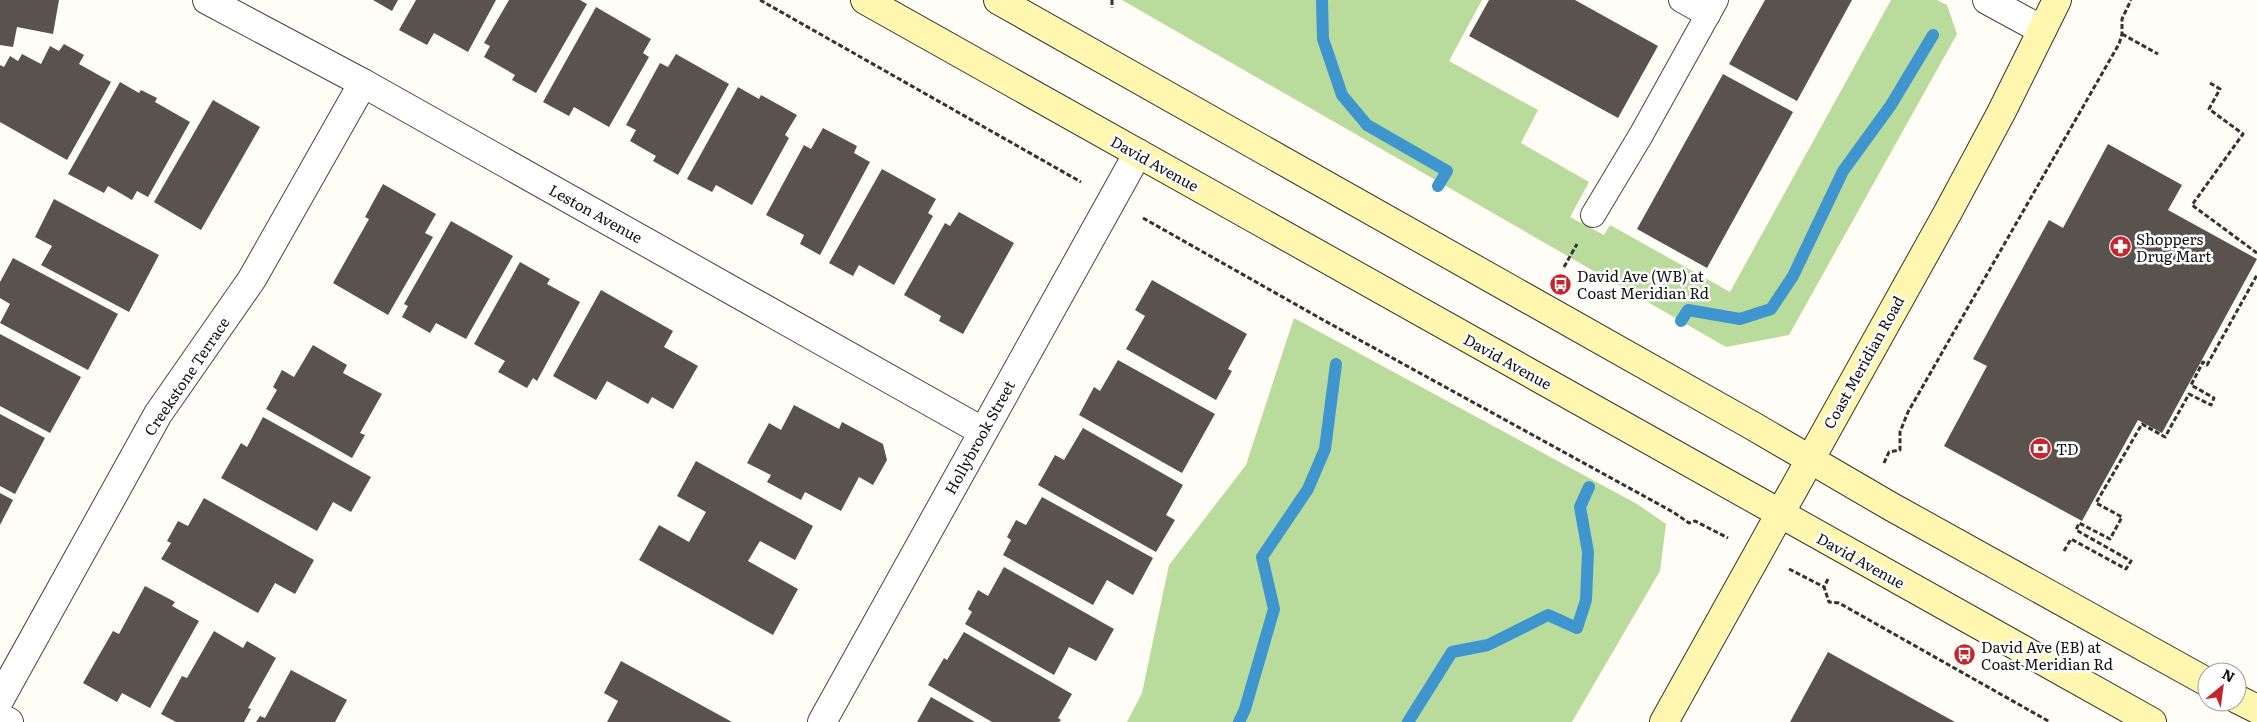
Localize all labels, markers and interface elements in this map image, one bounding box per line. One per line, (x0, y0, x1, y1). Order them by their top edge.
street label: David Avenue (1107, 129, 1203, 197)
street label: Leston Avenue (545, 178, 647, 248)
place label: Shoppers Drug Mart (2136, 227, 2211, 267)
pharmacy icon: Shoppers Drug Mart (2108, 235, 2132, 259)
place label: David Ave (WB) at Coast Meridian Rd (1577, 264, 1709, 304)
bus stop icon: David Ave (WB) at Coast Meridian Rd (1549, 272, 1573, 296)
street label: Coast Meridian Road (1817, 291, 1909, 433)
street label: Creekstone Terrace (138, 312, 234, 440)
street label: David Avenue (1460, 327, 1556, 395)
street label: Hollybrook Street (938, 376, 1020, 498)
bank icon: TD (2028, 436, 2052, 460)
place label: TD (2056, 437, 2079, 460)
street label: David Avenue (1813, 526, 1909, 594)
place label: David Ave (EB) at Coast Meridian Rd (1981, 635, 2113, 675)
bus stop icon: David Ave (EB) at Coast Meridian Rd (1953, 643, 1977, 667)
north arrow (2197, 662, 2247, 712)
text: N (2219, 663, 2239, 686)

